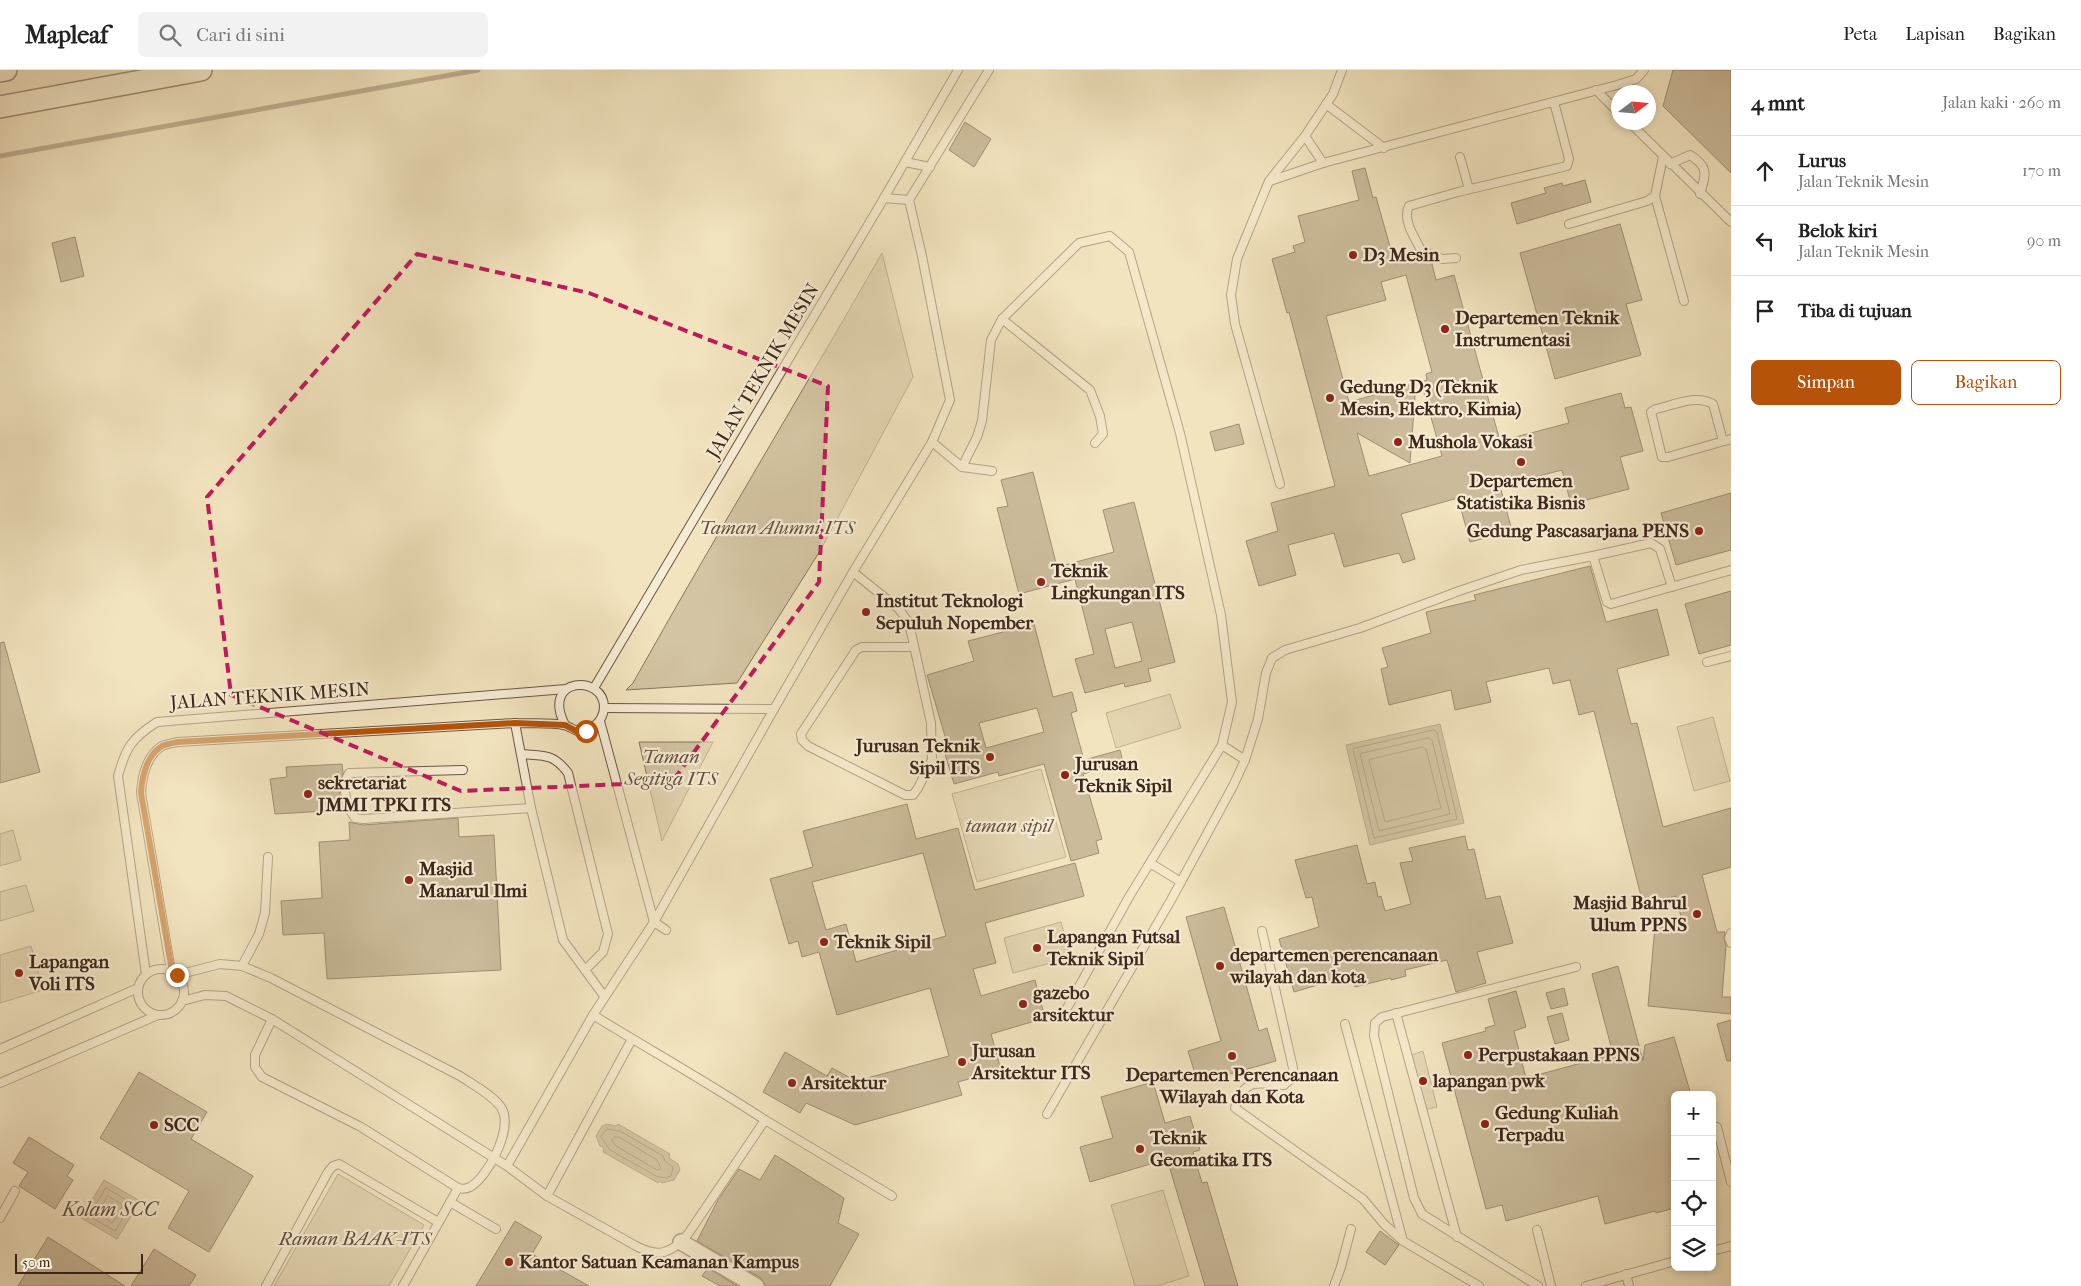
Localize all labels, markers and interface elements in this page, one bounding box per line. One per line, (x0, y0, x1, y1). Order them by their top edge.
search box (138, 12, 488, 57)
text: Mapleaf (25, 21, 108, 49)
icon: search (156, 21, 184, 49)
text: Cari di sini (196, 24, 285, 46)
text: Peta (1843, 24, 1877, 45)
text: Lapisan (1905, 24, 1965, 45)
text: Bagikan (1993, 24, 2056, 45)
north arrow (1611, 85, 1656, 130)
text: 4 mnt (1751, 91, 1805, 115)
text: Jalan kaki · 260 m (1942, 93, 2061, 112)
text: Lurus (1798, 150, 1846, 172)
icon: ahead (1751, 157, 1779, 185)
text: 170 m (2022, 161, 2061, 180)
text: Jalan Teknik Mesin (1798, 172, 1929, 191)
text: Belok kiri (1798, 220, 1877, 242)
icon: left (1751, 227, 1779, 255)
text: 90 m (2027, 231, 2061, 250)
text: Jalan Teknik Mesin (1798, 242, 1929, 261)
place label: D3 Mesin (1363, 244, 1441, 266)
marker: D3 Mesin (1347, 249, 1359, 261)
street label: JALAN TEKNIK MESIN (701, 279, 824, 464)
icon: arrive (1751, 297, 1779, 325)
text: Tiba di tujuan (1798, 300, 1912, 322)
place label: Departemen Teknik Instrumentasi (1455, 307, 1621, 351)
marker: Departemen Teknik Instrumentasi (1439, 323, 1451, 335)
button: Simpan (1751, 360, 1901, 405)
button: Bagikan (1911, 360, 2061, 405)
place label: Gedung D3 (Teknik Mesin, Elektro, Kimia) (1339, 376, 1521, 420)
marker: Gedung D3 (Teknik Mesin, Elektro, Kimia) (1324, 392, 1336, 404)
place label: Mushola Vokasi (1407, 431, 1533, 453)
marker: Mushola Vokasi (1392, 436, 1404, 448)
marker: Departemen Statistika Bisnis (1515, 456, 1527, 468)
place label: Departemen Statistika Bisnis (1457, 470, 1585, 514)
park label: Taman Alumni ITS (699, 517, 856, 539)
place label: Gedung Pascasarjana PENS (1467, 520, 1689, 542)
marker: Gedung Pascasarjana PENS (1693, 525, 1705, 537)
place label: Teknik Lingkungan ITS (1050, 560, 1185, 604)
marker: Teknik Lingkungan ITS (1035, 576, 1047, 588)
place label: Institut Teknologi Sepuluh Nopember (876, 590, 1034, 634)
marker: Institut Teknologi Sepuluh Nopember (860, 606, 872, 618)
street label: JALAN TEKNIK MESIN (167, 678, 371, 714)
route start (575, 720, 598, 743)
place label: Jurusan Teknik Sipil ITS (854, 735, 981, 779)
park label: Taman Segitiga ITS (623, 746, 719, 790)
marker: Jurusan Teknik Sipil ITS (984, 751, 996, 763)
place label: Jurusan Teknik Sipil (1073, 753, 1173, 797)
marker: Jurusan Teknik Sipil (1059, 769, 1071, 781)
place label: sekretariat JMMI TPKI ITS (316, 772, 451, 816)
marker: sekretariat JMMI TPKI ITS (302, 788, 314, 800)
park label: taman sipil (966, 815, 1055, 837)
place label: Masjid Manarul Ilmi (418, 858, 528, 902)
marker: Masjid Manarul Ilmi (403, 874, 415, 886)
place label: Masjid Bahrul Ulum PPNS (1572, 892, 1688, 936)
marker: Masjid Bahrul Ulum PPNS (1691, 908, 1703, 920)
place label: Lapangan Futsal Teknik Sipil (1046, 926, 1181, 970)
place label: Teknik Sipil (833, 931, 932, 953)
marker: Teknik Sipil (818, 936, 830, 948)
marker: Lapangan Futsal Teknik Sipil (1031, 942, 1043, 954)
place label: departemen perencanaan wilayah dan kota (1229, 944, 1439, 988)
place label: Lapangan Voli ITS (28, 951, 110, 995)
marker: departemen perencanaan wilayah dan kota (1214, 960, 1226, 972)
route end (166, 964, 189, 987)
marker: Lapangan Voli ITS (13, 967, 25, 979)
place label: gazebo arsitektur (1033, 982, 1115, 1026)
marker: gazebo arsitektur (1017, 998, 1029, 1010)
place label: Jurusan Arsitektur ITS (970, 1040, 1091, 1084)
place label: Perpustakaan PPNS (1478, 1044, 1640, 1066)
marker: Perpustakaan PPNS (1462, 1049, 1474, 1061)
marker: Departemen Perencanaan Wilayah dan Kota (1226, 1050, 1238, 1062)
marker: Jurusan Arsitektur ITS (956, 1056, 968, 1068)
place label: Departemen Perencanaan Wilayah dan Kota (1125, 1064, 1340, 1108)
place label: lapangan pwk (1432, 1070, 1546, 1092)
place label: Arsitektur (801, 1072, 887, 1094)
marker: lapangan pwk (1417, 1075, 1429, 1087)
marker: Arsitektur (786, 1077, 798, 1089)
map controls (1671, 1091, 1716, 1271)
button: + (1671, 1091, 1716, 1136)
place label: Gedung Kuliah Terpadu (1494, 1102, 1619, 1146)
place label: SCC (164, 1114, 200, 1136)
marker: Gedung Kuliah Terpadu (1479, 1118, 1491, 1130)
marker: SCC (148, 1119, 160, 1131)
place label: Teknik Geomatika ITS (1149, 1127, 1272, 1171)
button: − (1671, 1136, 1716, 1181)
marker: Teknik Geomatika ITS (1134, 1143, 1146, 1155)
button: locate (1671, 1181, 1716, 1226)
water label: Kolam SCC (60, 1198, 160, 1221)
button: layers (1671, 1226, 1716, 1271)
park label: Raman BAAK-ITS (277, 1228, 433, 1250)
scale bar (15, 1251, 142, 1274)
place label: Kantor Satuan Keamanan Kampus (519, 1251, 799, 1273)
text: 50 m (22, 1254, 50, 1271)
marker: Kantor Satuan Keamanan Kampus (503, 1256, 515, 1268)

